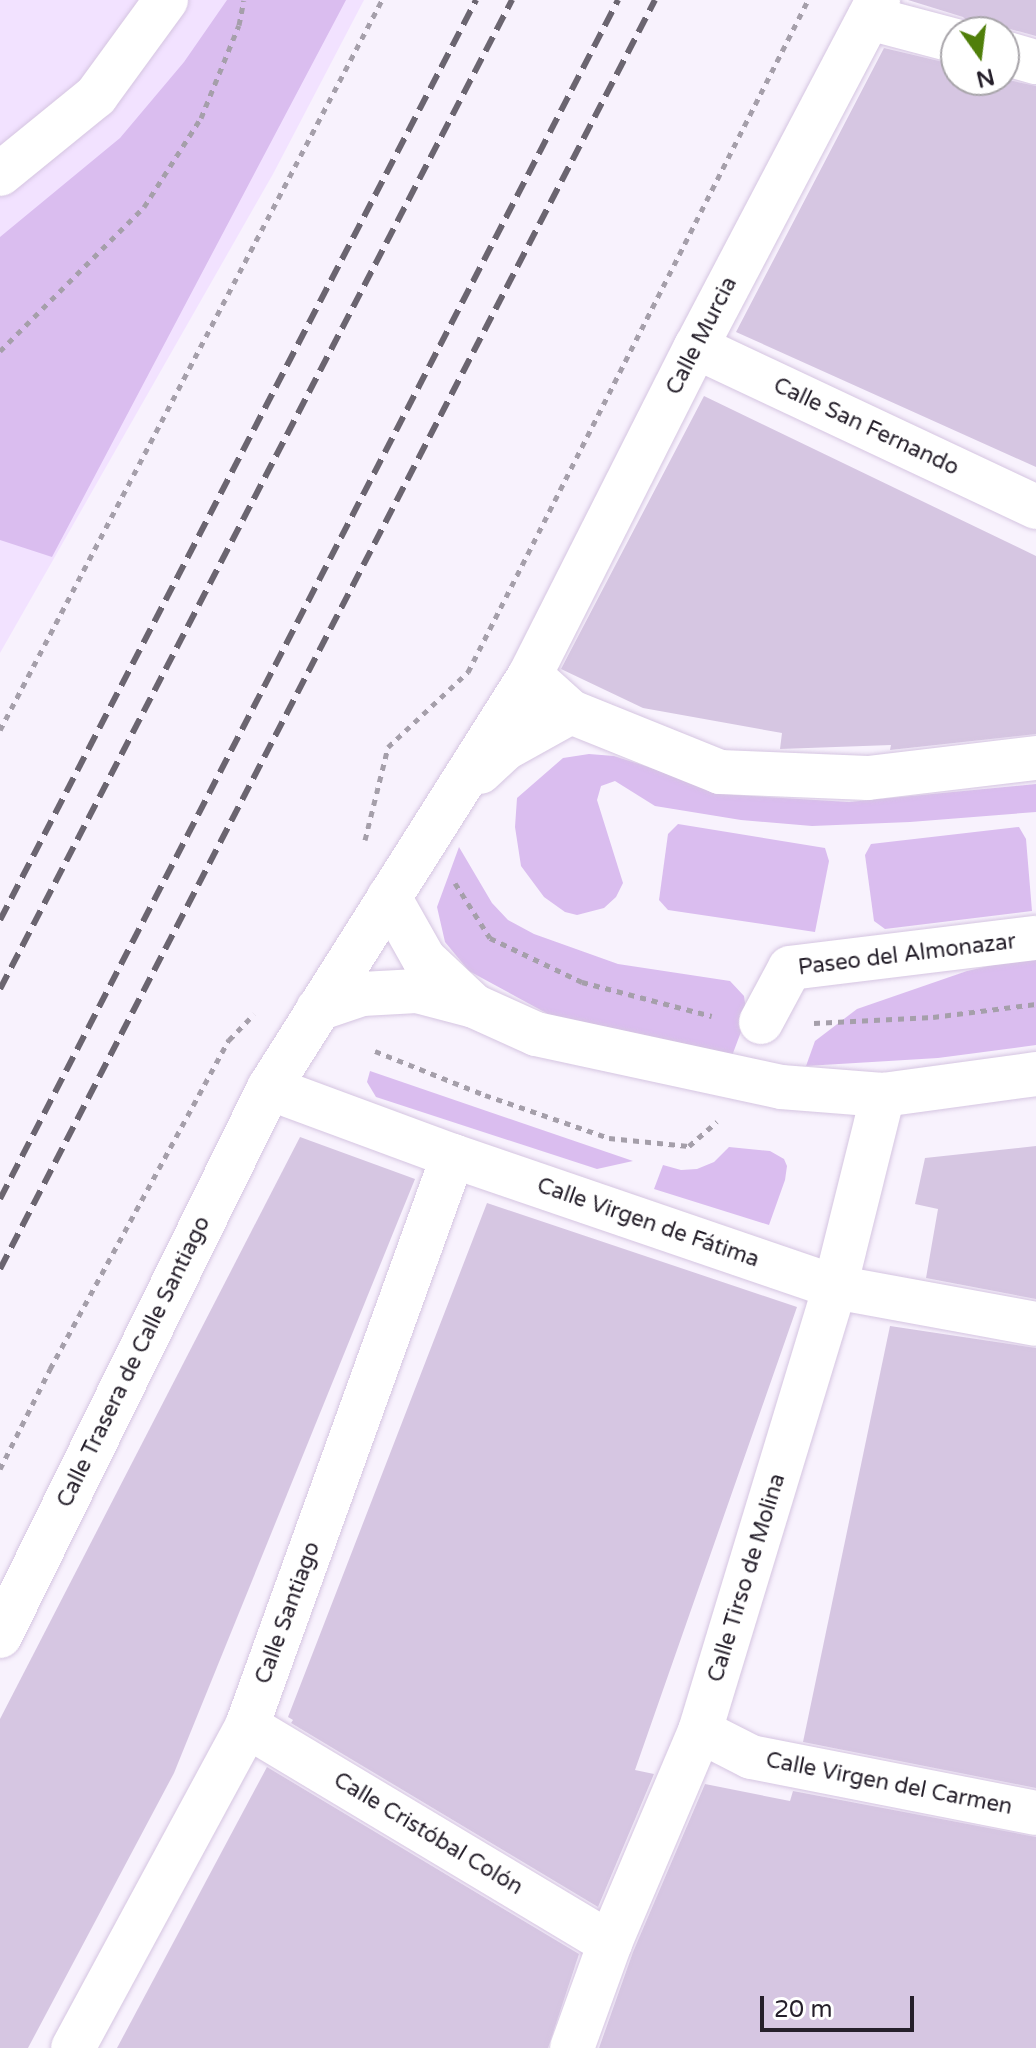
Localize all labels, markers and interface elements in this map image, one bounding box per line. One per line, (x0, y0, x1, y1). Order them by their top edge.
north arrow (940, 16, 1020, 96)
text: N (974, 63, 997, 92)
street label: Calle Murcia (661, 273, 743, 399)
street label: Calle San Fernando (769, 372, 963, 482)
street label: Paseo del Almonazar (797, 929, 1017, 981)
street label: Calle Virgen de Fátima (533, 1173, 763, 1273)
street label: Calle Trasera de Calle Santiago (52, 1212, 216, 1512)
street label: Calle Tirso de Molina (703, 1471, 791, 1685)
street label: Calle Santiago (250, 1538, 326, 1688)
street label: Calle Virgen del Carmen (764, 1747, 1014, 1821)
street label: Calle Cristóbal Colón (329, 1767, 527, 1901)
scale bar (764, 1980, 918, 2030)
text: 20 m (774, 1995, 832, 2024)

